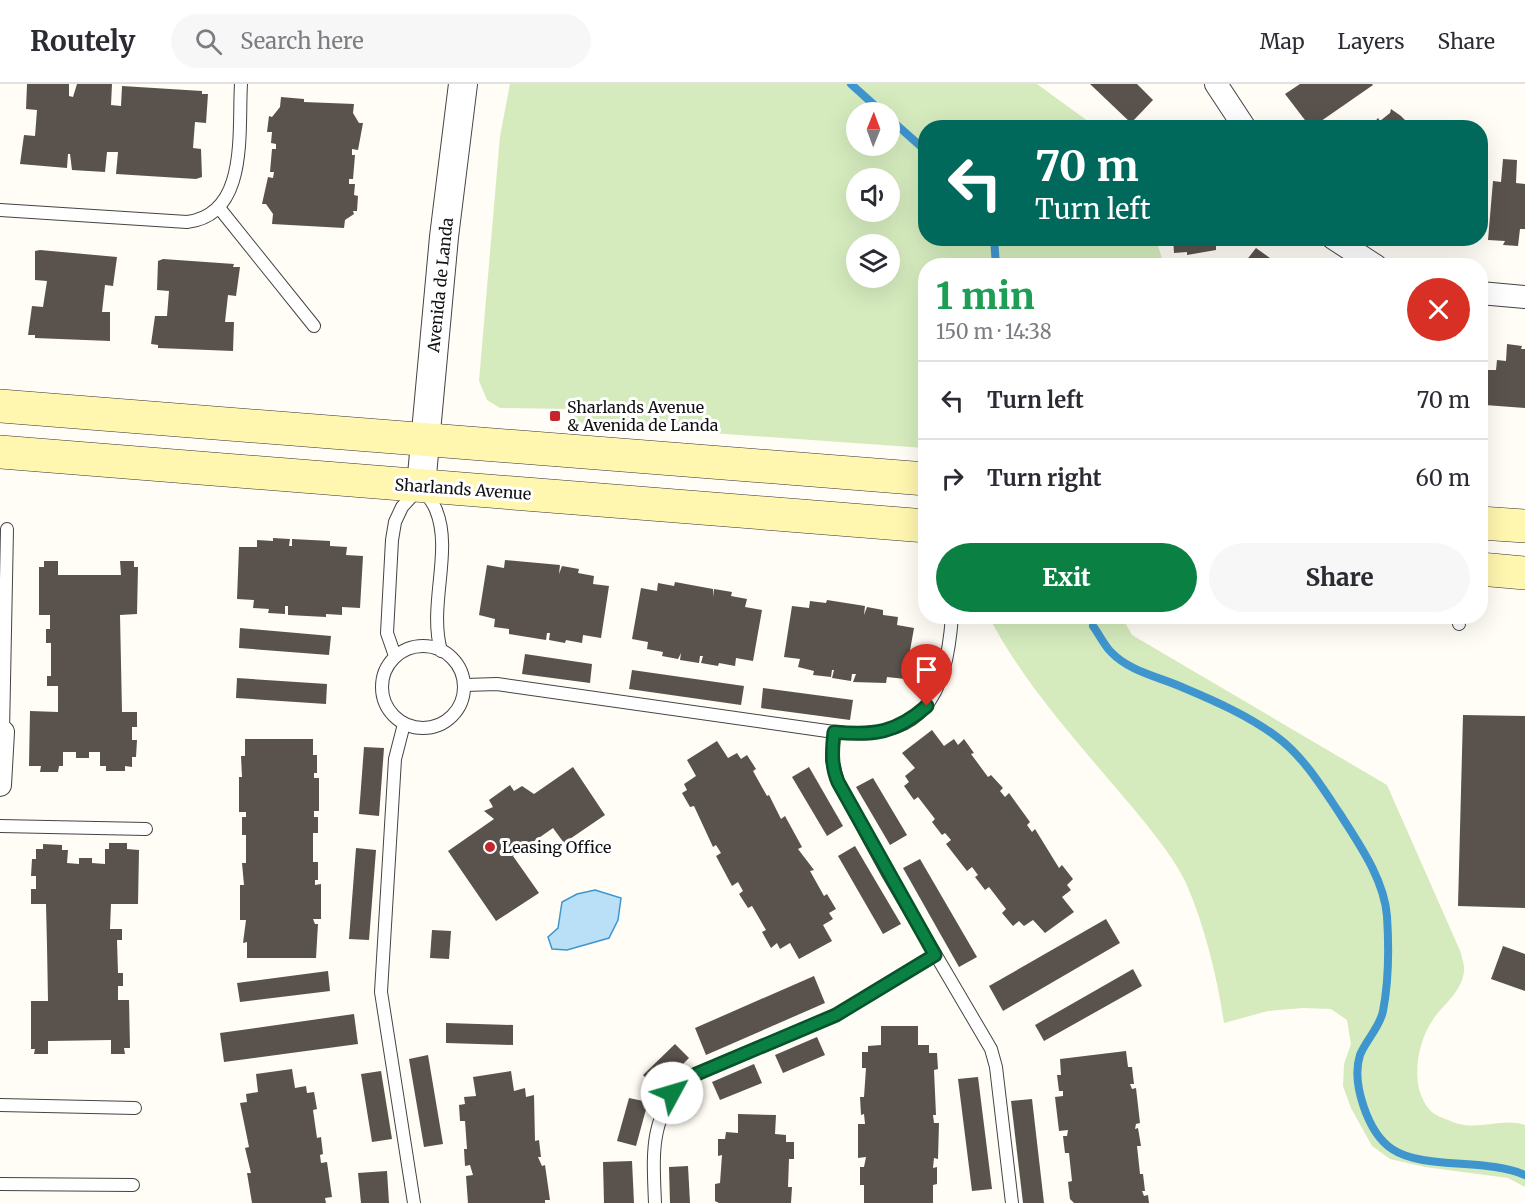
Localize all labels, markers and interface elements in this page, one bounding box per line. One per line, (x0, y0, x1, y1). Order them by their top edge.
search box (171, 14, 591, 68)
text: Routely (30, 23, 135, 59)
icon: search (192, 25, 225, 58)
text: Search here (240, 27, 364, 55)
text: Map (1260, 28, 1305, 55)
text: Layers (1338, 28, 1405, 55)
text: Share (1438, 28, 1495, 55)
north arrow (846, 102, 900, 156)
map controls (846, 102, 900, 288)
text: 70 m (1035, 140, 1139, 192)
icon: left (936, 144, 1014, 222)
button: sound (846, 168, 900, 222)
text: Turn left (1035, 192, 1150, 226)
street label: Avenida de Landa (423, 216, 457, 354)
button: layers (846, 234, 900, 288)
text: 1 min (936, 274, 1035, 319)
button: close (1407, 278, 1470, 341)
text: 150 m · 14:38 (936, 319, 1052, 344)
icon: left (936, 384, 969, 417)
text: Turn left (987, 386, 1084, 414)
text: 70 m (1417, 386, 1470, 414)
place label: Sharlands Avenue & Avenida de Landa (567, 397, 719, 435)
marker: Sharlands Avenue & Avenida de Landa (548, 409, 562, 423)
icon: right (936, 462, 969, 495)
text: Turn right (987, 464, 1101, 492)
text: 60 m (1416, 464, 1470, 492)
street label: Sharlands Avenue (394, 474, 532, 504)
button: Exit (936, 543, 1197, 612)
button: Share (1209, 543, 1470, 612)
pin (901, 644, 952, 706)
icon: arrive (910, 653, 943, 686)
place label: Leasing Office (502, 837, 611, 857)
marker: Leasing Office (483, 840, 497, 854)
position arrow (640, 1061, 704, 1125)

